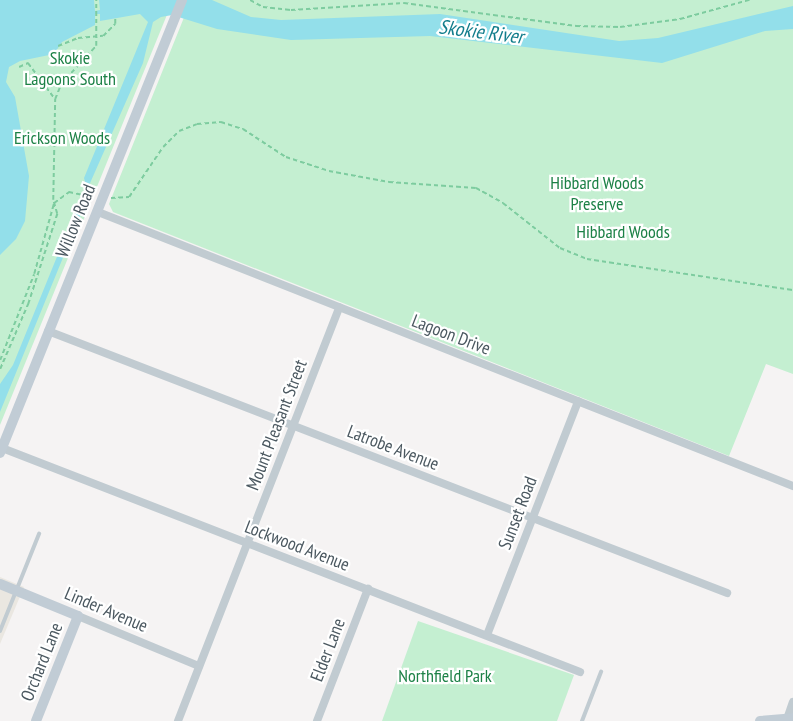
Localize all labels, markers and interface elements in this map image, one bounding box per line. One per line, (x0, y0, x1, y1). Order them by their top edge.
water label: Skokie River (437, 15, 525, 49)
park label: Skokie Lagoons South (24, 48, 116, 90)
park label: Erickson Woods (14, 127, 110, 149)
park label: Hibbard Woods Preserve (550, 173, 644, 216)
street label: Willow Road (52, 181, 100, 261)
park label: Hibbard Woods (576, 221, 670, 243)
street label: Lagoon Drive (409, 310, 493, 360)
street label: Mount Pleasant Street (242, 357, 312, 493)
street label: Latrobe Avenue (344, 421, 442, 475)
street label: Sunset Road (494, 473, 542, 553)
street label: Lockwood Avenue (241, 516, 353, 576)
street label: Linder Avenue (61, 583, 151, 637)
street label: Elder Lane (306, 615, 350, 685)
street label: Orchard Lane (17, 620, 67, 704)
park label: Northfield Park (398, 665, 492, 687)

